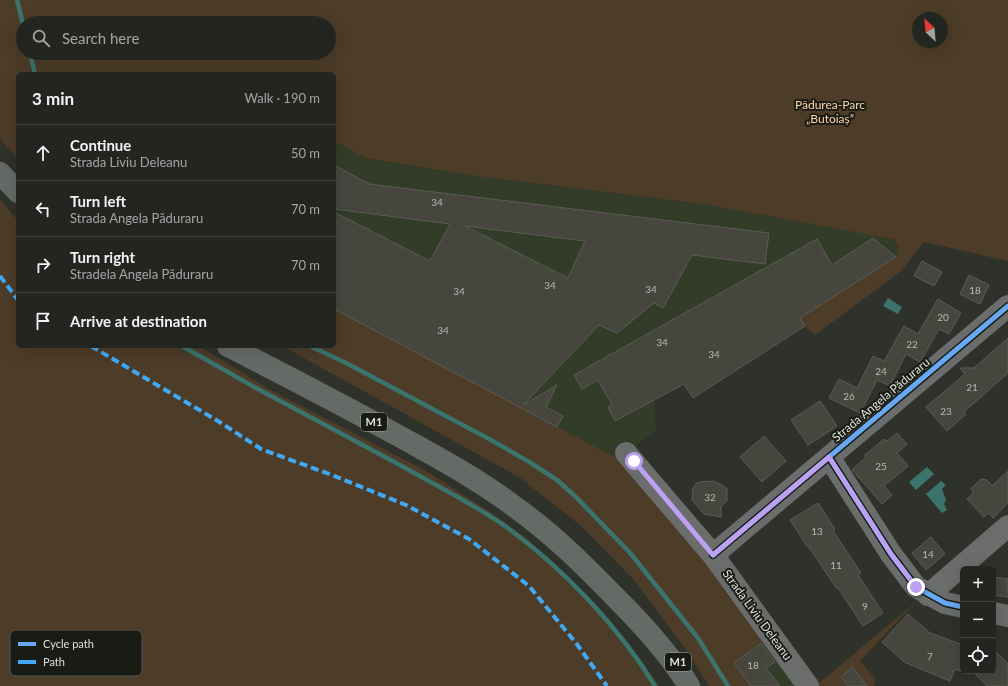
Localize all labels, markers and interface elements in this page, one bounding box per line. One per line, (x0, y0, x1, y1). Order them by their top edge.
north arrow (912, 12, 948, 48)
search box (16, 16, 336, 60)
icon: search (30, 27, 52, 49)
text: Search here (62, 29, 139, 47)
text: 3 min (32, 88, 74, 109)
text: Walk · 190 m (244, 90, 320, 106)
park label: Pădurea-Parc „Butoiaș” (795, 97, 865, 126)
text: Continue (70, 136, 131, 154)
icon: ahead (32, 142, 54, 164)
text: 50 m (291, 145, 320, 161)
text: Strada Liviu Deleanu (70, 154, 187, 170)
text: Turn left (70, 192, 126, 210)
house number: 34 (431, 196, 443, 208)
icon: left (32, 198, 54, 220)
text: 70 m (291, 201, 320, 217)
text: Strada Angela Păduraru (70, 210, 203, 226)
text: Turn right (70, 248, 135, 266)
icon: right (32, 254, 54, 276)
text: 70 m (291, 257, 320, 273)
text: Stradela Angela Păduraru (70, 266, 213, 282)
house number: 34 (544, 279, 556, 291)
house number: 34 (645, 283, 657, 295)
house number: 18 (969, 284, 981, 296)
house number: 34 (453, 285, 465, 297)
icon: arrive (32, 310, 54, 332)
house number: 20 (937, 311, 949, 323)
text: Arrive at destination (70, 312, 207, 330)
house number: 34 (437, 324, 449, 336)
house number: 34 (656, 336, 668, 348)
house number: 22 (906, 338, 918, 350)
house number: 34 (708, 348, 720, 360)
street label: Strada Angela Păduraru (829, 354, 933, 445)
house number: 24 (875, 365, 887, 377)
house number: 21 (966, 381, 978, 393)
house number: 26 (843, 390, 855, 402)
house number: 23 (940, 405, 952, 417)
road number: M1 (361, 413, 387, 431)
route start (625, 452, 643, 470)
house number: 25 (875, 460, 887, 472)
house number: 32 (704, 491, 716, 503)
house number: 13 (811, 525, 823, 537)
house number: 14 (922, 548, 934, 560)
house number: 11 (830, 559, 842, 571)
street label: Strada Liviu Deleanu (720, 566, 795, 663)
map controls (960, 566, 996, 674)
button: + (960, 566, 996, 602)
route end (907, 578, 925, 596)
house number: 9 (862, 600, 868, 612)
button: − (960, 602, 996, 638)
legend (10, 630, 142, 676)
text: Cycle path (43, 637, 94, 650)
button: locate (960, 638, 996, 674)
house number: 7 (927, 650, 933, 662)
road number: M1 (665, 653, 691, 671)
text: Path (43, 655, 65, 668)
house number: 18 (747, 659, 759, 671)

